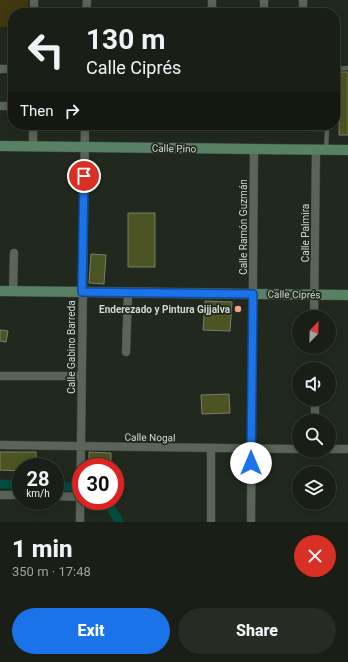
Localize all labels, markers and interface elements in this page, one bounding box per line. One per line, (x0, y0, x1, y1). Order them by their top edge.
text: 130 m (86, 23, 165, 56)
icon: left (20, 24, 72, 76)
text: Calle Ciprés (86, 57, 181, 78)
icon: right (61, 100, 83, 122)
text: Then (20, 102, 53, 120)
street label: Calle Pino (152, 143, 197, 154)
pin (67, 159, 101, 193)
icon: arrive (73, 165, 95, 187)
street label: Calle Ramón Guzmán (238, 179, 249, 275)
street label: Calle Palmira (300, 204, 311, 262)
street label: Calle Ciprés (267, 289, 321, 300)
street label: Calle Gabino Barreda (66, 300, 77, 394)
place label: Enderezado y Pintura Gijjalva (99, 304, 231, 315)
marker: Enderezado y Pintura Gijjalva (233, 304, 243, 314)
north arrow (292, 310, 336, 354)
map controls (292, 310, 336, 510)
button: sound (292, 362, 336, 406)
button: search (292, 414, 336, 458)
street label: Calle Nogal (124, 432, 176, 443)
position arrow (230, 442, 272, 484)
speed limit sign: 30 (72, 458, 124, 510)
button: layers (292, 466, 336, 510)
text: 28 (27, 467, 49, 491)
text: km/h (26, 488, 50, 499)
text: 1 min (12, 535, 73, 563)
button: close (294, 535, 336, 577)
text: 350 m · 17:48 (12, 564, 91, 579)
button: Exit (12, 608, 170, 654)
button: Share (178, 608, 336, 654)

